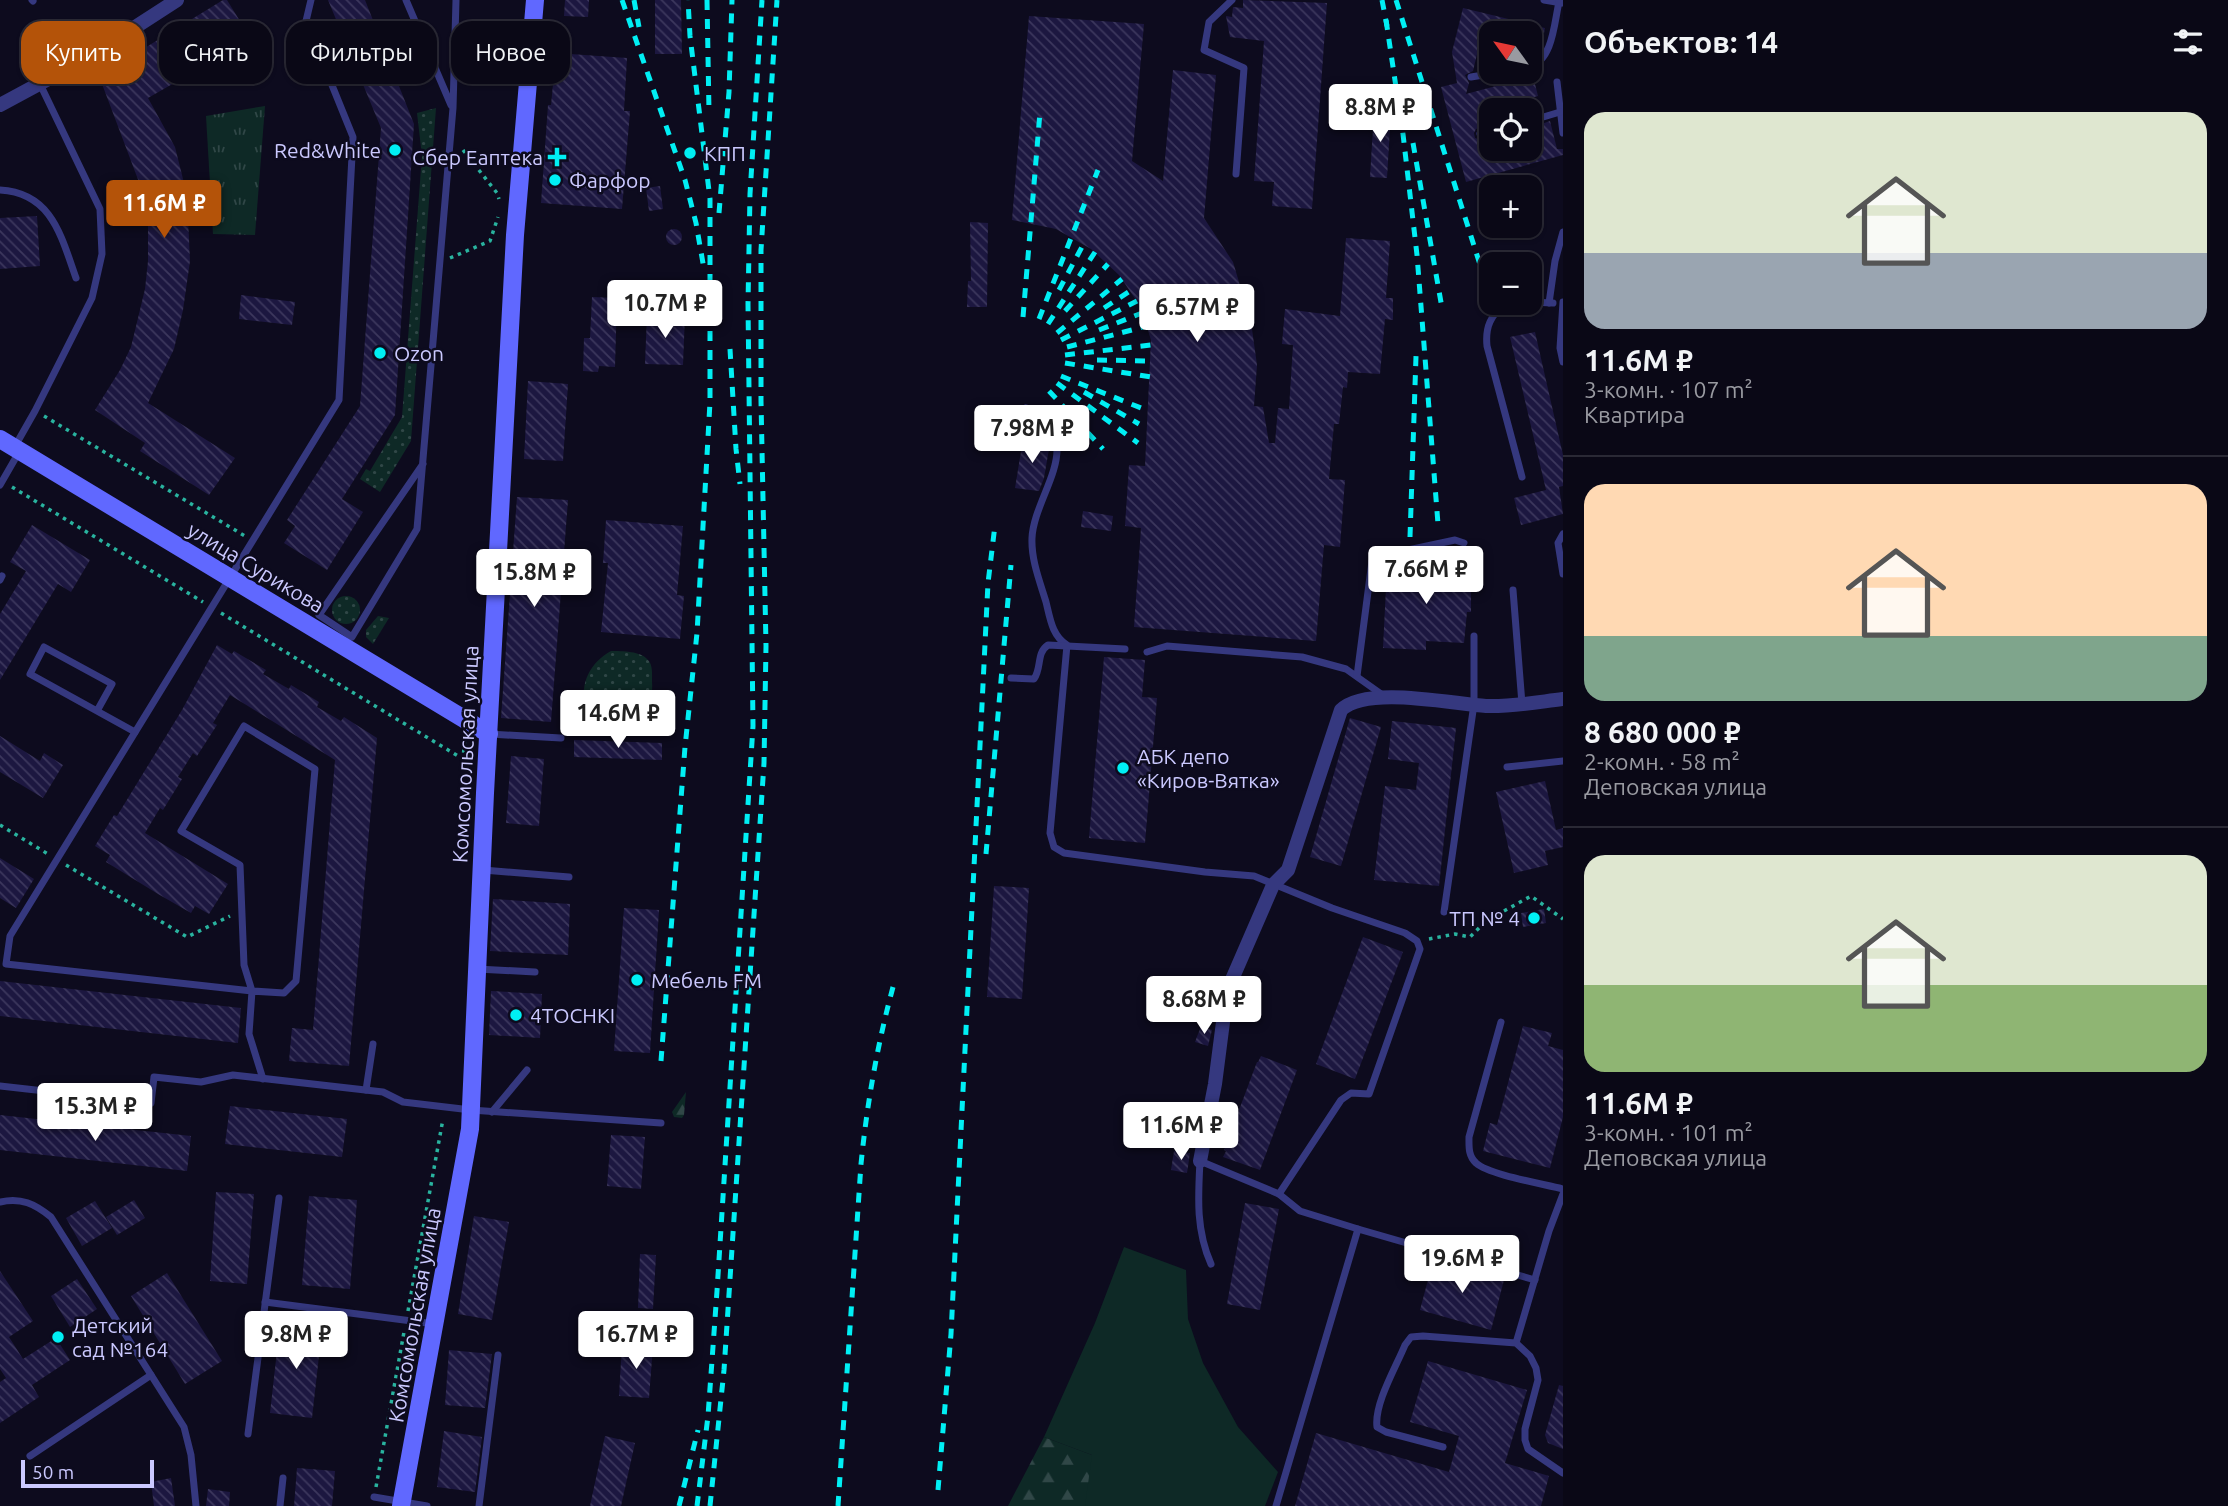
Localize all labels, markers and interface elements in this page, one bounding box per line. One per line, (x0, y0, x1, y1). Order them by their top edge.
chip: Купить (21, 21, 145, 84)
chip: Снять (159, 21, 272, 84)
chip: Фильтры (286, 21, 437, 84)
chip: Новое (451, 21, 570, 84)
north arrow (1479, 21, 1542, 84)
map controls (1479, 21, 1542, 315)
icon: filters (2169, 23, 2207, 61)
text: Объектов: 14 (1584, 25, 1778, 59)
pin: 8.8M ₽ (1323, 85, 1437, 144)
text: 8.8M ₽ (1345, 94, 1415, 119)
button: locate (1479, 98, 1542, 161)
place label: Red&White (274, 138, 381, 162)
place label: КПП (704, 141, 746, 165)
marker: Red&White (387, 142, 403, 158)
place label: Сбер Еаптека (412, 145, 543, 169)
marker: КПП (682, 145, 698, 161)
marker: Сбер Еаптека (549, 149, 565, 165)
icon: home (1833, 158, 1959, 284)
place label: Фарфор (569, 168, 651, 192)
marker: Фарфор (547, 172, 563, 188)
button: + (1479, 175, 1542, 238)
pin: 11.6M ₽ (99, 180, 229, 240)
text: 11.6M ₽ (122, 190, 206, 215)
button: − (1479, 252, 1542, 315)
pin: 10.7M ₽ (600, 280, 730, 340)
pin: 6.57M ₽ (1132, 284, 1262, 344)
text: 10.7M ₽ (623, 290, 707, 315)
text: 6.57M ₽ (1155, 294, 1239, 319)
place label: Ozon (394, 341, 444, 365)
text: 11.6M ₽ (1584, 343, 1693, 377)
marker: Ozon (372, 345, 388, 361)
text: 3-комн. · 107 m² (1584, 377, 1753, 402)
text: Квартира (1584, 402, 1685, 427)
pin: 7.98M ₽ (967, 406, 1097, 465)
text: 7.98M ₽ (990, 415, 1074, 440)
street label: улица Сурикова (183, 517, 329, 617)
icon: home (1833, 530, 1959, 656)
pin: 7.66M ₽ (1361, 546, 1491, 606)
pin: 15.8M ₽ (469, 550, 599, 609)
text: 7.66M ₽ (1384, 556, 1468, 581)
text: 15.8M ₽ (492, 559, 576, 584)
street label: Комсомольская улица (447, 645, 483, 863)
pin: 14.6M ₽ (553, 690, 683, 750)
text: 14.6M ₽ (576, 700, 660, 725)
text: 8 680 000 ₽ (1584, 715, 1741, 749)
place label: АБК депо «Киров-Вятка» (1137, 744, 1280, 792)
text: 2-комн. · 58 m² (1584, 749, 1740, 774)
marker: АБК депо «Киров-Вятка» (1115, 760, 1131, 776)
text: Деповская улица (1584, 774, 1767, 799)
icon: home (1833, 901, 1959, 1027)
place label: ТП № 4 (1449, 906, 1520, 930)
marker: ТП № 4 (1526, 910, 1542, 926)
place label: Мебель FM (651, 968, 762, 992)
marker: Мебель FM (629, 972, 645, 988)
pin: 8.68M ₽ (1139, 976, 1269, 1036)
text: 8.68M ₽ (1162, 986, 1246, 1011)
place label: 4TOCHKI (530, 1003, 615, 1027)
marker: 4TOCHKI (508, 1007, 524, 1023)
pin: 15.3M ₽ (30, 1084, 160, 1143)
text: 11.6M ₽ (1584, 1086, 1693, 1120)
text: 15.3M ₽ (53, 1093, 137, 1118)
pin: 11.6M ₽ (1116, 1102, 1246, 1162)
text: 11.6M ₽ (1139, 1112, 1223, 1137)
text: 3-комн. · 101 m² (1584, 1120, 1753, 1145)
text: Деповская улица (1584, 1145, 1767, 1170)
street label: Комсомольская улица (383, 1206, 445, 1424)
pin: 19.6M ₽ (1397, 1236, 1527, 1295)
text: 19.6M ₽ (1420, 1245, 1504, 1270)
pin: 9.8M ₽ (239, 1312, 353, 1371)
pin: 16.7M ₽ (571, 1312, 701, 1371)
place label: Детский сад №164 (72, 1313, 168, 1361)
text: 9.8M ₽ (261, 1321, 331, 1346)
text: 16.7M ₽ (594, 1321, 678, 1346)
marker: Детский сад №164 (50, 1329, 66, 1345)
scale bar (21, 1457, 154, 1489)
text: 50 m (32, 1461, 74, 1483)

